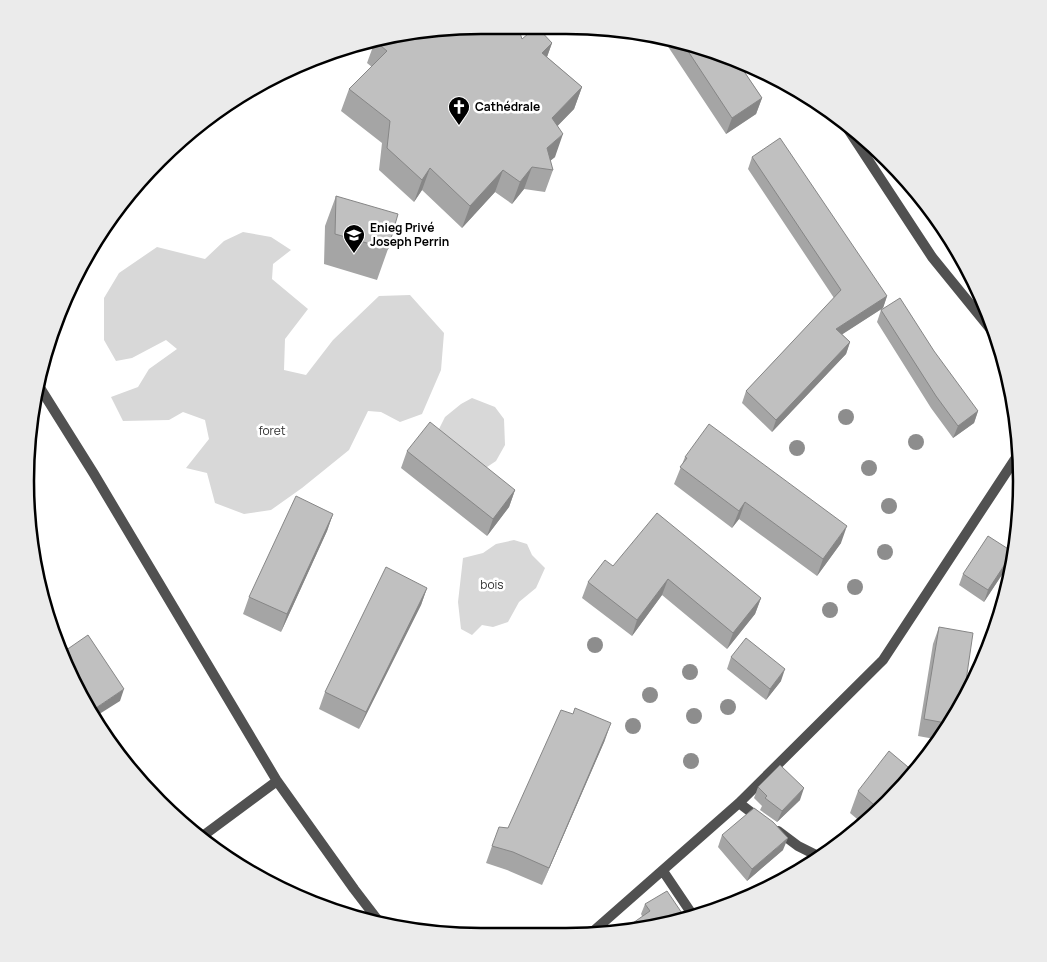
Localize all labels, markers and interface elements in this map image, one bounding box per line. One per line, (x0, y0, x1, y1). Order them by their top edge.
church icon: Cathédrale (447, 95, 471, 126)
place label: Cathédrale (475, 98, 540, 115)
place label: Enieg Privé Joseph Perrin (370, 219, 449, 250)
school or university icon: Enieg Privé Joseph Perrin (342, 223, 366, 254)
park label: foret (258, 422, 286, 439)
park label: bois (480, 576, 504, 593)

